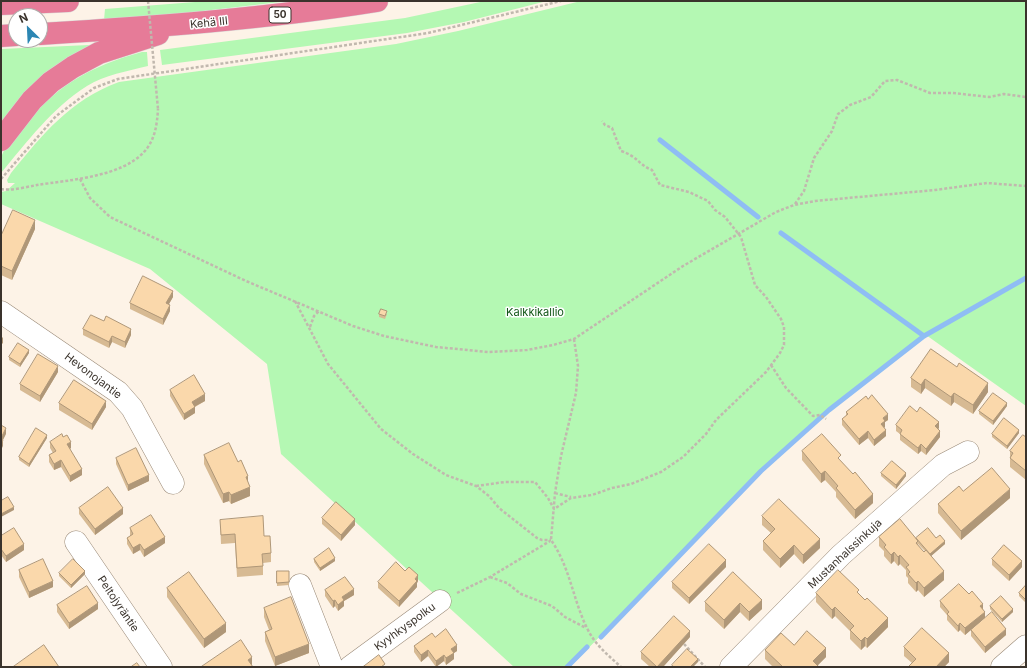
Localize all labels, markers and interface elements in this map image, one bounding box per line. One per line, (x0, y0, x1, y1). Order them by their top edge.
road number: 50 (269, 7, 291, 23)
north arrow (8, 8, 48, 48)
text: N (17, 10, 30, 26)
street label: Kehä III (189, 14, 229, 32)
park label: Kalkkikallio (506, 306, 564, 320)
street label: Hevonojantie (62, 350, 124, 402)
street label: Mustanhalssinkuja (805, 516, 885, 592)
street label: Peltojyräntie (94, 574, 142, 634)
street label: Kyyhkyspolku (372, 600, 438, 654)

